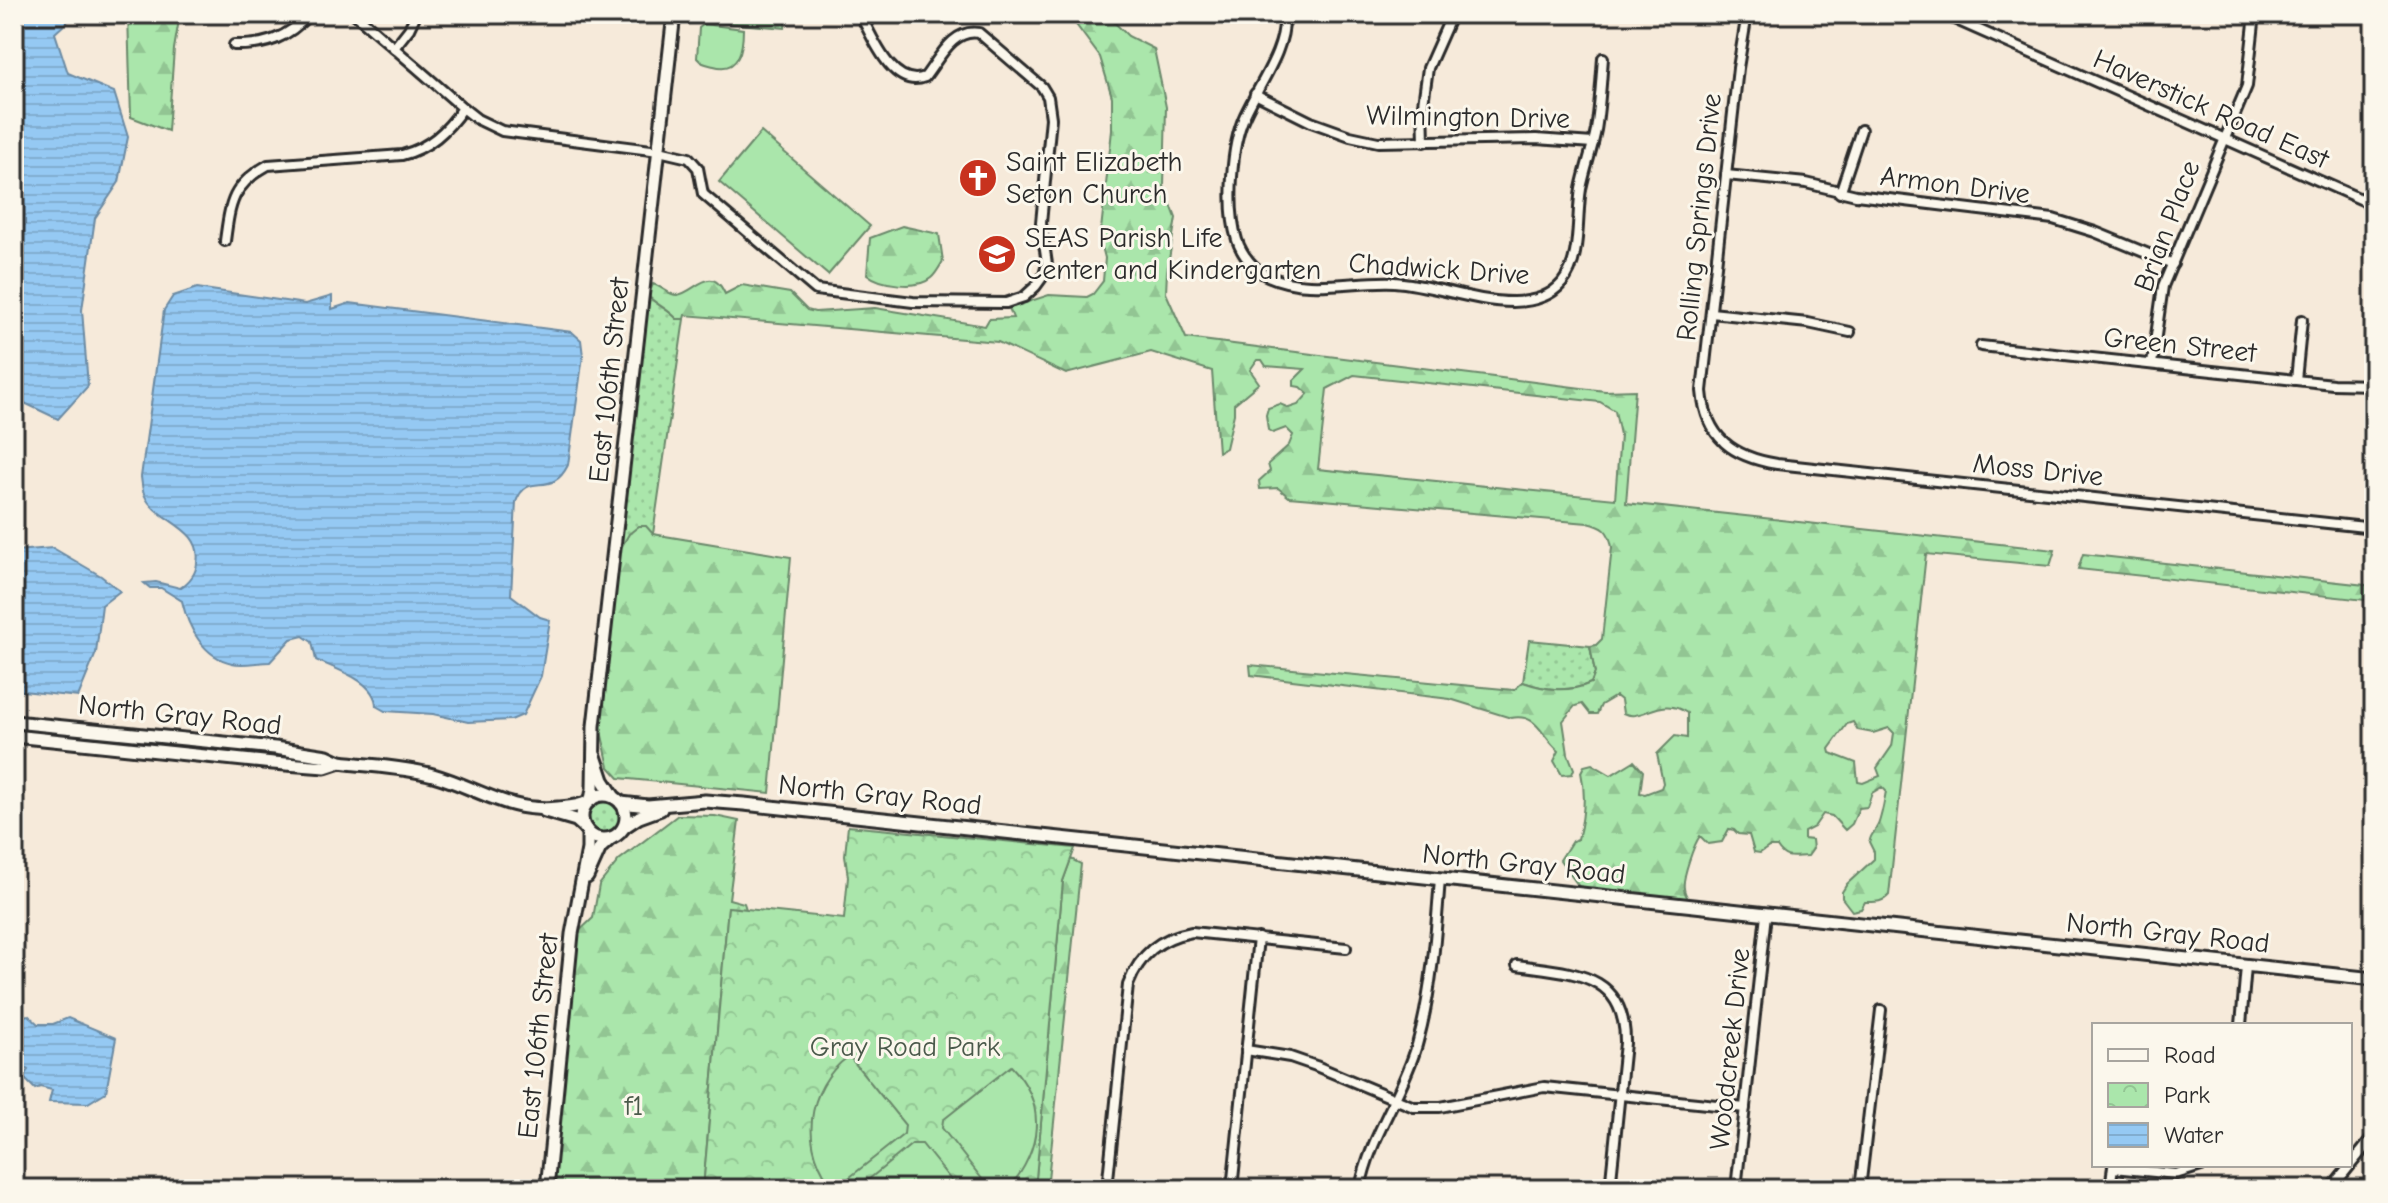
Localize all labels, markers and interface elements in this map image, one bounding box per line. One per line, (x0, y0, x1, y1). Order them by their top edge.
street label: Haverstick Road East (2088, 43, 2335, 176)
street label: Rolling Springs Drive (1670, 92, 1728, 342)
street label: Wilmington Drive (1366, 99, 1570, 135)
place label: Saint Elizabeth Seton Church (1006, 146, 1182, 210)
street label: Brian Place (2127, 156, 2207, 296)
church icon: Saint Elizabeth Seton Church (957, 157, 999, 199)
street label: Armon Drive (1878, 160, 2032, 210)
place label: SEAS Parish Life Center and Kindergarten (1025, 222, 1321, 286)
school or university icon: SEAS Parish Life Center and Kindergarten (976, 233, 1018, 275)
street label: Chadwick Drive (1347, 247, 1531, 291)
street label: East 106th Street (582, 275, 636, 484)
street label: Green Street (2102, 321, 2259, 369)
street label: Moss Drive (1971, 447, 2105, 493)
street label: North Gray Road (77, 688, 283, 742)
street label: North Gray Road (777, 768, 983, 822)
street label: North Gray Road (1421, 837, 1627, 891)
street label: North Gray Road (2065, 906, 2271, 960)
street label: East 106th Street (511, 931, 565, 1140)
street label: Woodcreek Drive (1703, 946, 1757, 1152)
legend (2092, 1023, 2352, 1167)
park label: Gray Road Park (810, 1031, 1001, 1063)
text: Road (2164, 1041, 2216, 1069)
text: Park (2164, 1081, 2210, 1109)
park label: f1 (624, 1090, 643, 1122)
text: Water (2164, 1121, 2224, 1149)

